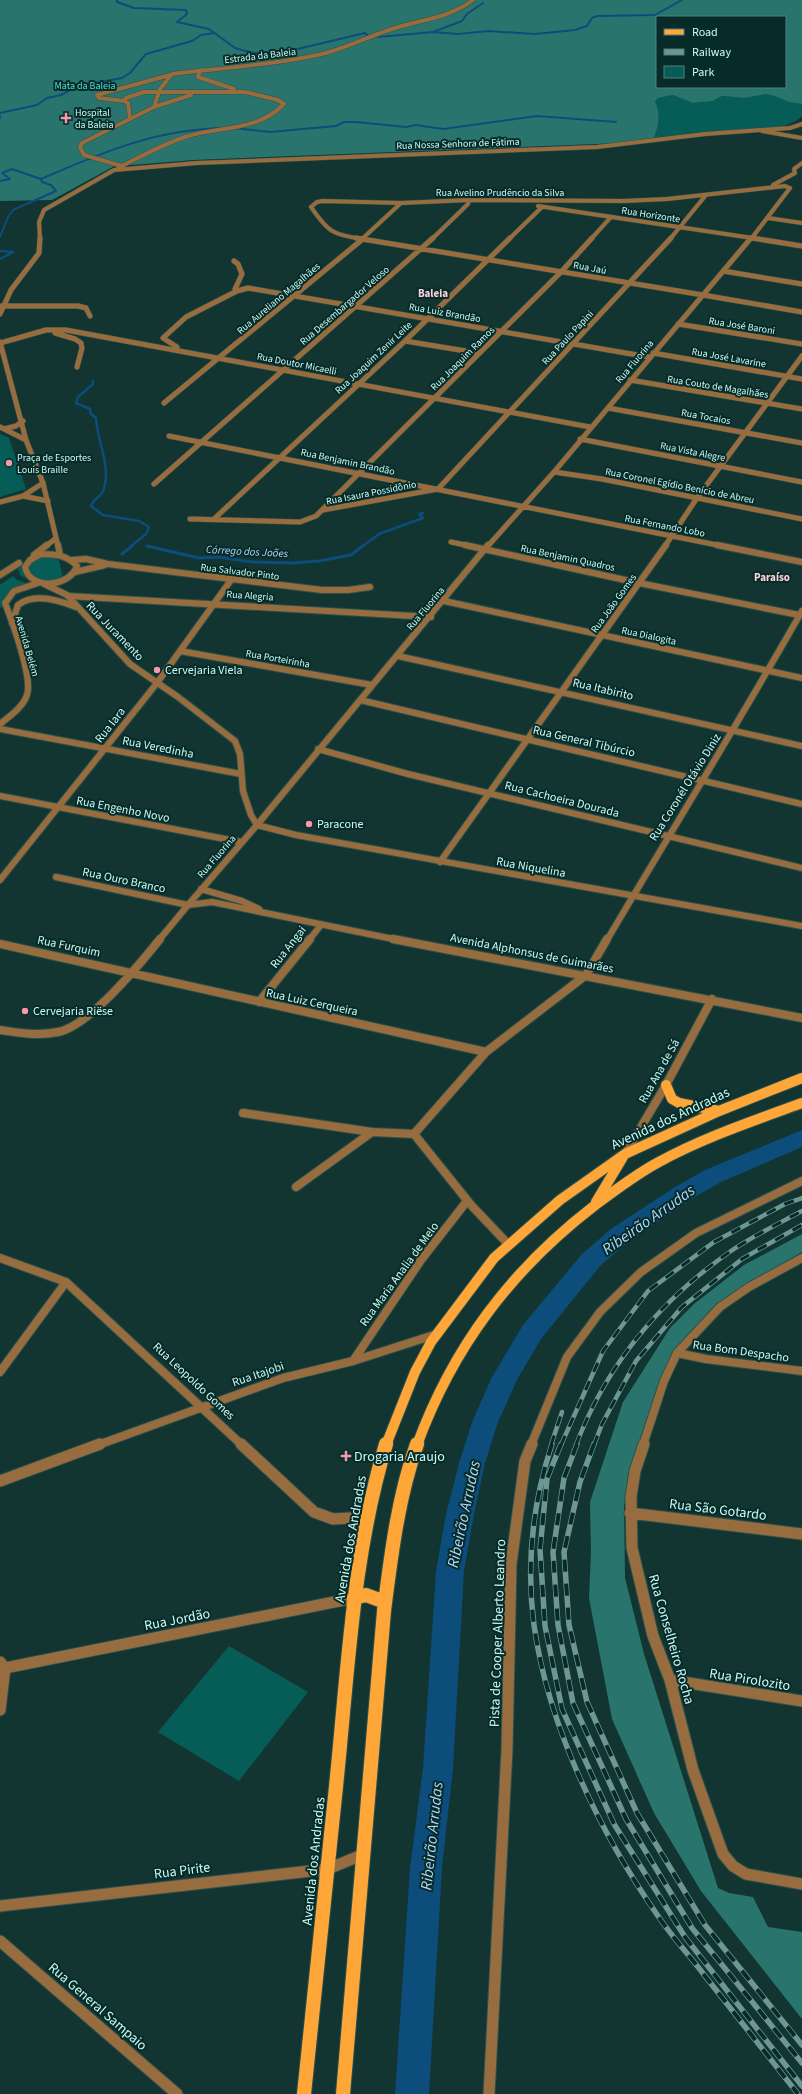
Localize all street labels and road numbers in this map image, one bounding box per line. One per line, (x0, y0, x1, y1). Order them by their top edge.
street label: Estrada da Baleia (224, 45, 297, 67)
street label: Rua Nossa Senhora de Fátima (396, 135, 520, 153)
street label: Rua Avelino Prudêncio da Silva (436, 186, 564, 200)
street label: Rua Horizonte (620, 203, 681, 227)
street label: Rua Jaú (572, 258, 608, 278)
street label: Rua Aureliano Magalhães (234, 260, 323, 338)
street label: Rua Desembargador Veloso (297, 263, 392, 349)
street label: Rua Luiz Brandão (408, 300, 482, 326)
street label: Rua Paulo Papini (539, 307, 597, 368)
street label: Rua José Baroni (708, 314, 776, 338)
street label: Rua Joaquim Zenir Leite (332, 318, 415, 397)
street label: Rua Joaquim Ramos (427, 323, 498, 394)
street label: Rua Fluorina (612, 337, 657, 386)
street label: Rua José Lavarine (691, 345, 767, 371)
street label: Rua Doutor Micaelli (256, 349, 338, 379)
street label: Rua Couto de Magalhães (666, 372, 769, 402)
street label: Rua Tocaios (680, 406, 732, 428)
street label: Rua Vista Alegre (659, 439, 727, 465)
street label: Rua Benjamin Brandão (299, 445, 396, 479)
street label: Rua Coronel Egídio Benício de Abreu (604, 465, 756, 507)
street label: Rua Isaura Possidônio (325, 477, 418, 509)
street label: Rua Fernando Lobo (623, 511, 706, 541)
street label: Rua Benjamin Quadros (519, 541, 616, 575)
street label: Rua Salvador Pinto (200, 560, 280, 584)
street label: Rua João Gomes (588, 571, 640, 636)
street label: Rua Fluorina (403, 584, 448, 633)
street label: Rua Alegria (226, 587, 274, 605)
street label: Rua Juramento (82, 598, 147, 665)
street label: Avenida Belém (12, 614, 42, 678)
street label: Rua Dialogita (620, 623, 677, 649)
street label: Rua Porteirinha (245, 646, 311, 672)
street label: Rua Itabirito (571, 674, 635, 705)
street label: Rua Iara (91, 704, 130, 747)
street label: Rua General Tibúrcio (531, 721, 637, 762)
street label: Rua Coronél Otávio Diniz (645, 730, 725, 844)
street label: Rua Veredinha (121, 732, 195, 763)
street label: Rua Cachoeira Dourada (503, 777, 621, 822)
street label: Rua Engenho Novo (75, 792, 171, 827)
street label: Rua Fluorina (194, 832, 239, 881)
street label: Rua Niquelina (495, 853, 567, 882)
street label: Rua Ouro Branco (81, 863, 167, 898)
street label: Rua Angai (266, 922, 310, 972)
street label: Avenida Alphonsus de Guimarães (449, 929, 615, 978)
street label: Rua Furquim (36, 932, 102, 961)
street label: Rua Luiz Cerqueira (264, 984, 359, 1021)
street label: Rua Ana de Sá (635, 1036, 684, 1106)
street label: Avenida dos Andradas (608, 1083, 733, 1155)
street label: Rua Maria Analia de Melo (356, 1219, 443, 1330)
street label: Rua Bom Despacho (692, 1336, 790, 1367)
street label: Rua Leopoldo Gomes (149, 1339, 238, 1424)
street label: Rua Itajobi (230, 1358, 286, 1391)
street label: Avenida dos Andradas (330, 1474, 372, 1604)
street label: Rua São Gotardo (668, 1494, 768, 1526)
street label: Pista de Cooper Alberto Leandro (485, 1539, 511, 1727)
street label: Rua Conselheiro Rocha (643, 1572, 699, 1707)
street label: Rua Jordão (142, 1604, 212, 1636)
street label: Rua Pirolozito (708, 1664, 792, 1696)
street label: Avenida dos Andradas (297, 1796, 331, 1926)
street label: Rua Pirite (153, 1858, 211, 1884)
street label: Rua General Sampaio (43, 1958, 151, 2055)

